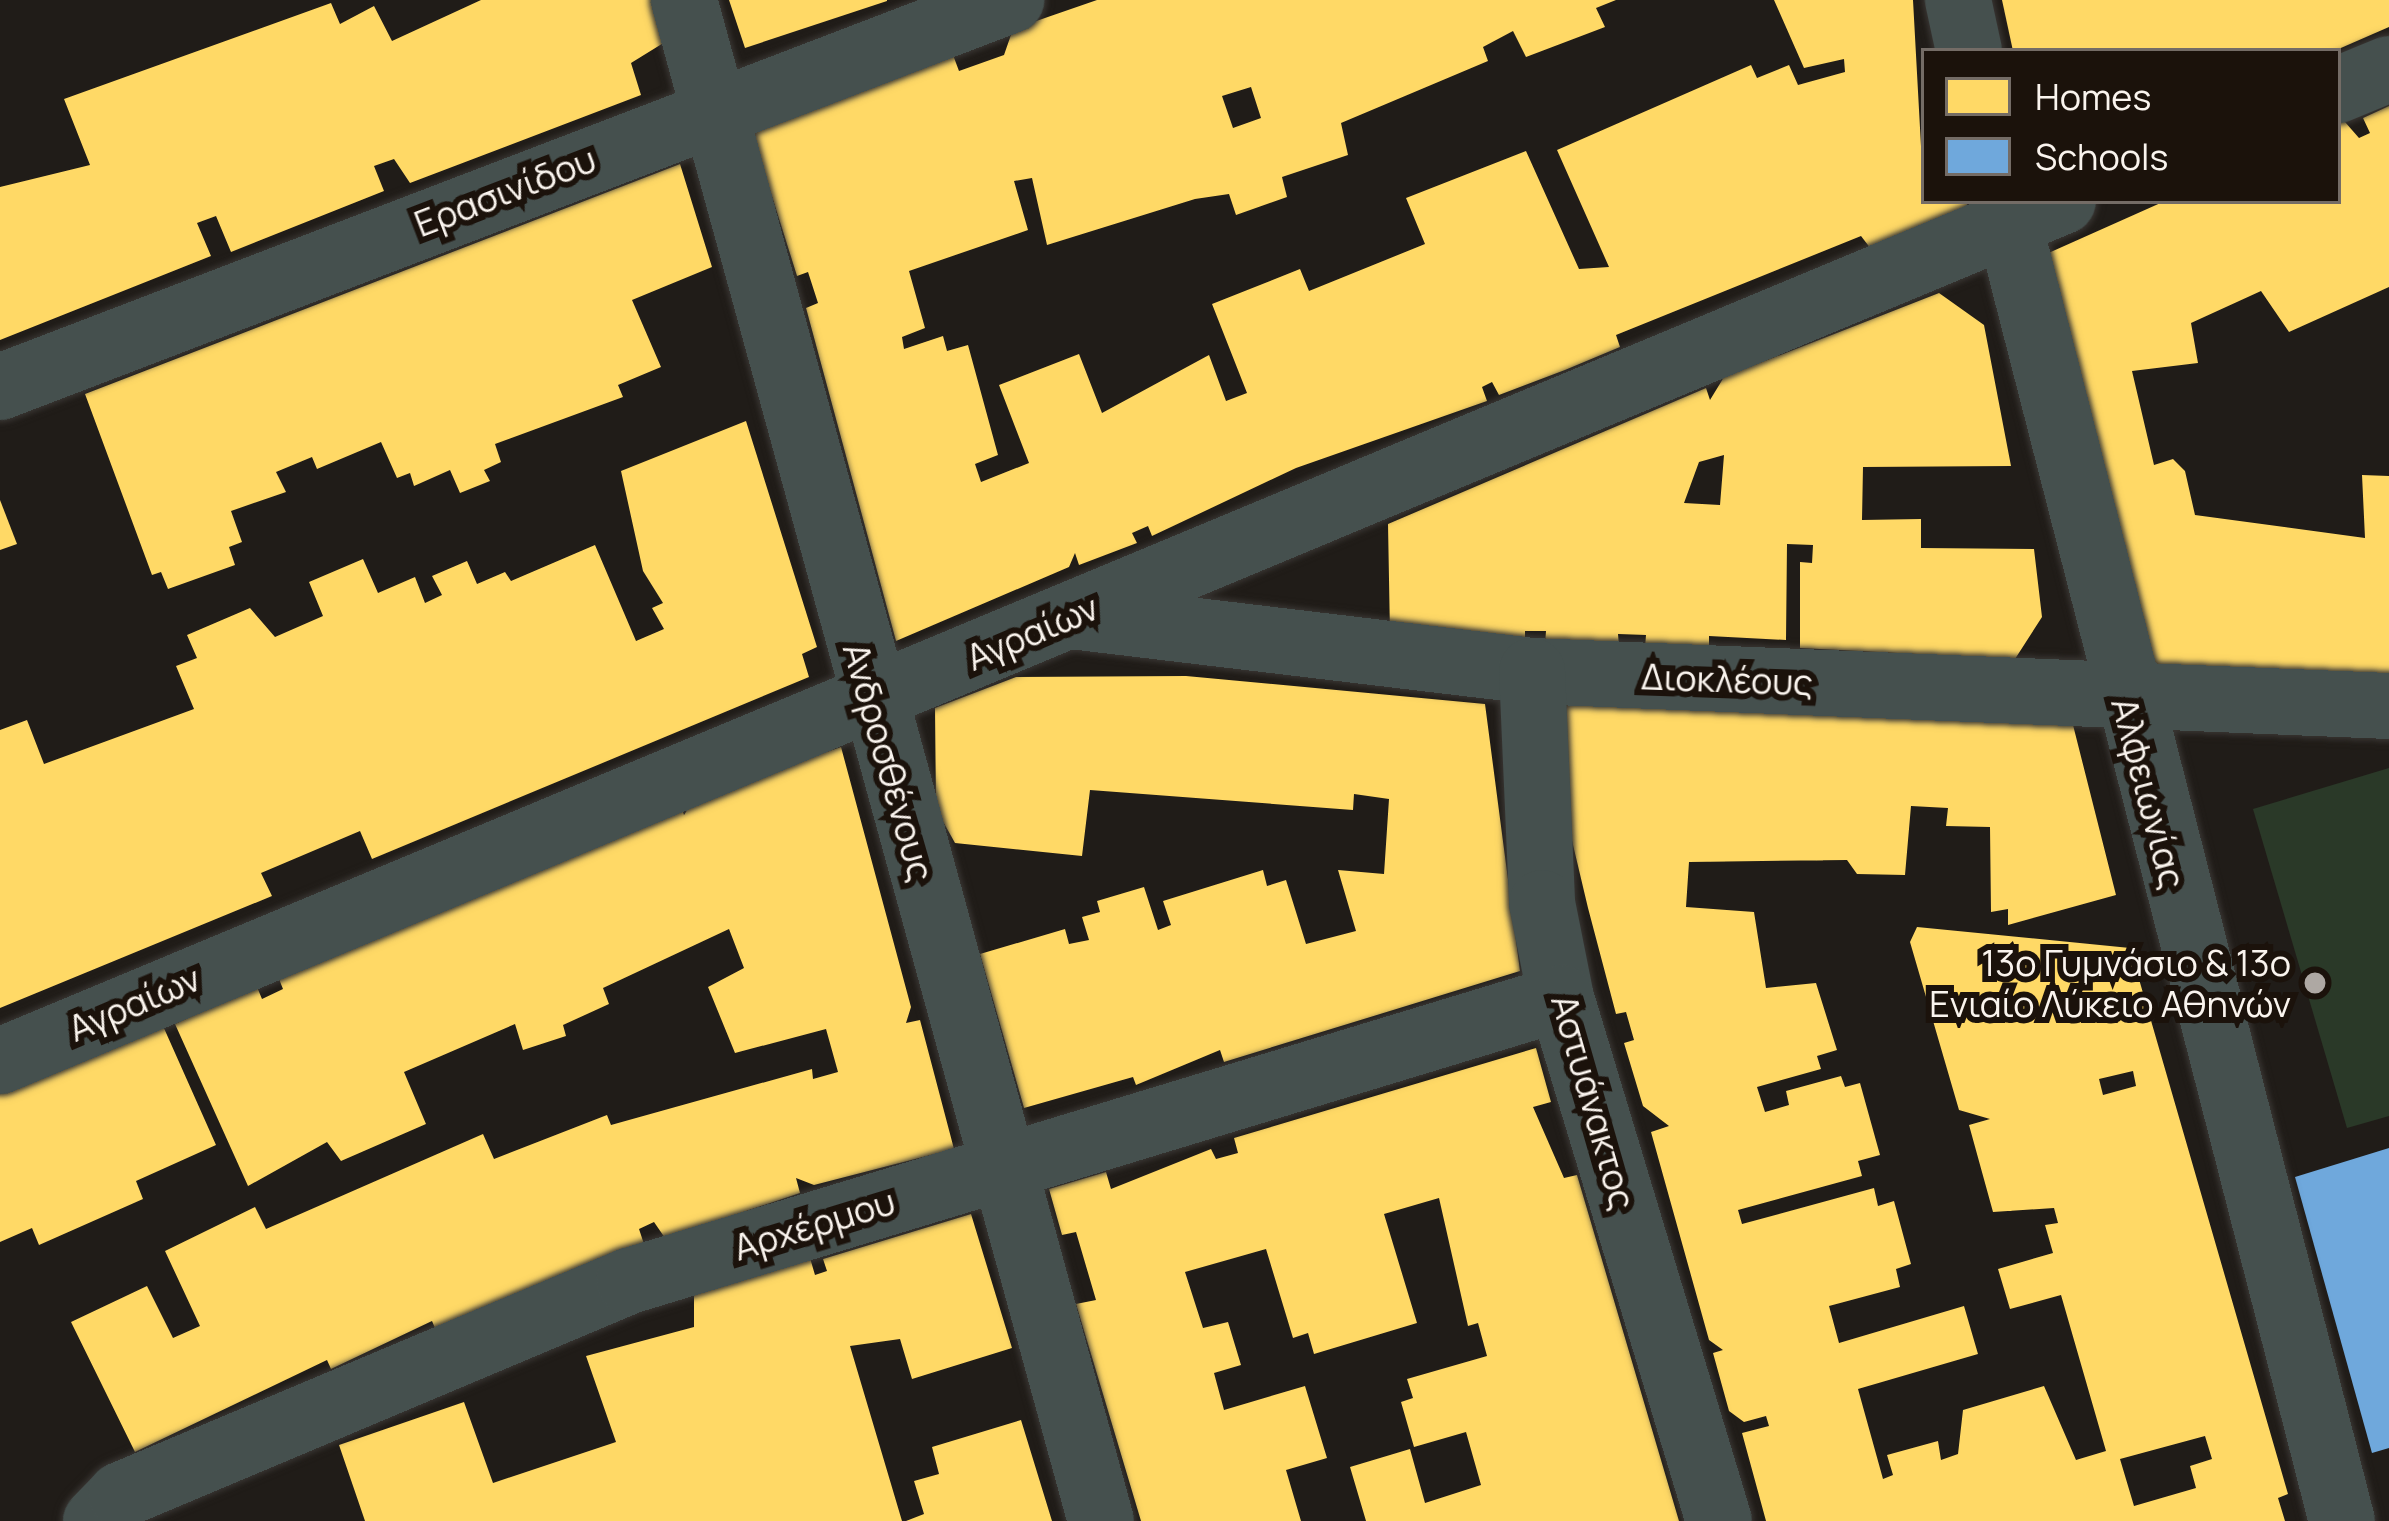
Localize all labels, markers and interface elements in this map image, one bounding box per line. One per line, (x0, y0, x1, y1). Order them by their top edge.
legend (1921, 48, 2341, 204)
text: Homes (2035, 72, 2151, 121)
text: Schools (2035, 132, 2168, 181)
street label: Ερασινίδου (408, 137, 602, 245)
street label: Αγραίων (959, 585, 1105, 679)
street label: Ανδροσθένους (834, 638, 944, 886)
street label: Διοκλέους (1640, 654, 1814, 704)
street label: Αλφειωνίας (2103, 693, 2195, 893)
place label: 13ο Γυμνάσιο & 13ο Ενιαίο Λύκειο Αθηνών (1929, 940, 2291, 1025)
street label: Αγραίων (61, 956, 207, 1050)
marker: 13ο Γυμνάσιο & 13ο Ενιαίο Λύκειο Αθηνών (2302, 970, 2328, 996)
street label: Αστυάνακτος (1543, 989, 1645, 1215)
street label: Αρχέρμου (728, 1179, 900, 1269)

